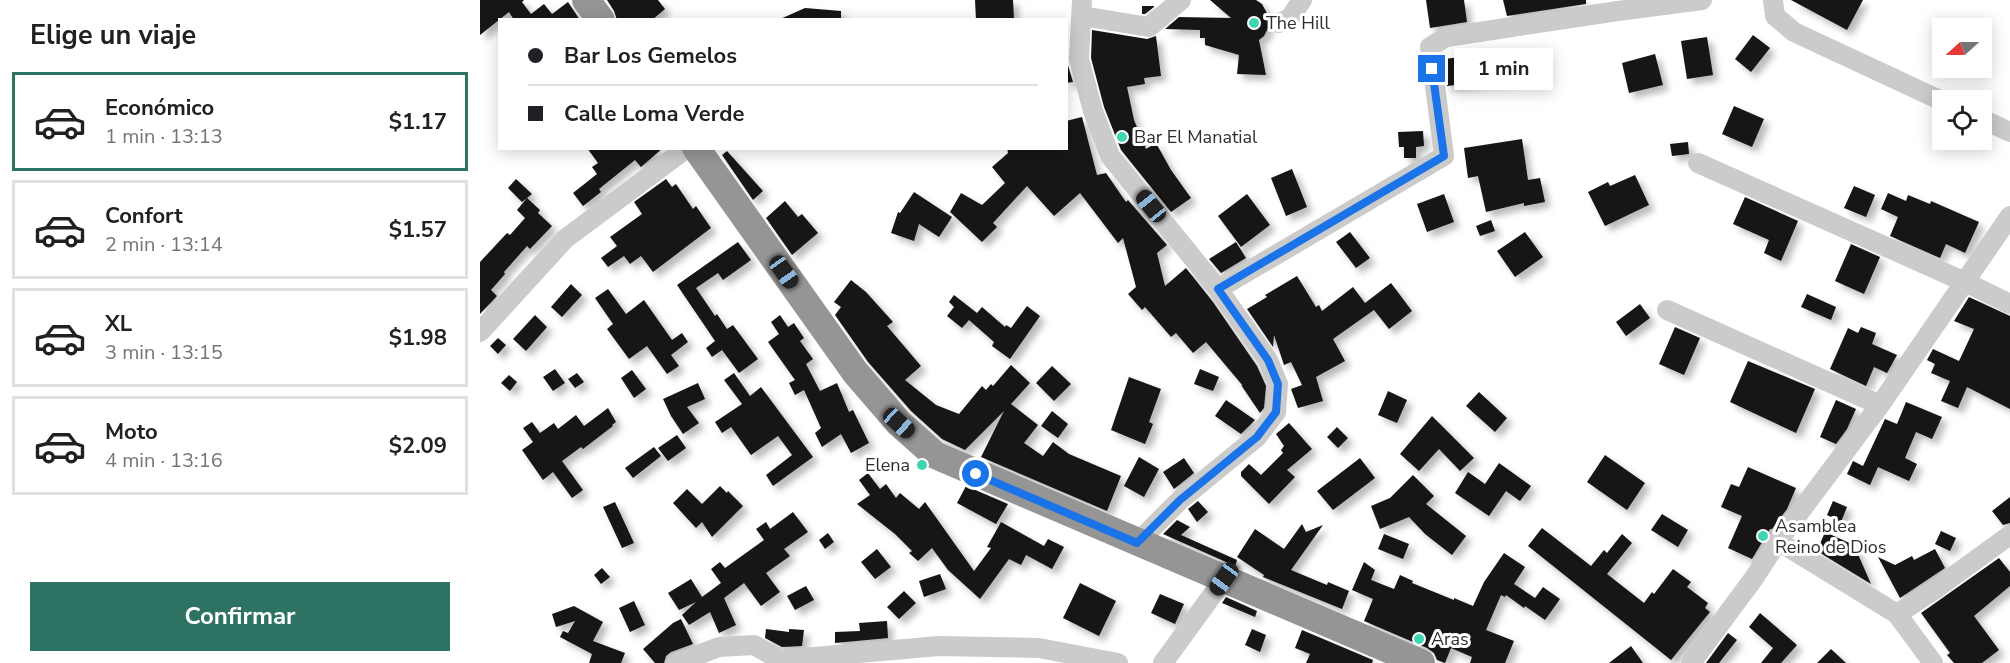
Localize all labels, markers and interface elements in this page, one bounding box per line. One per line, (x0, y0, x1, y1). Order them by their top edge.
place label: The Hill (1266, 11, 1330, 35)
marker: The Hill (1247, 16, 1261, 30)
text: Elige un viaje (30, 17, 196, 54)
north arrow (1932, 18, 1992, 78)
map controls (1932, 18, 1992, 150)
text: Bar Los Gemelos (564, 41, 737, 71)
callout: 1 min (1453, 48, 1552, 90)
route end (1418, 55, 1445, 82)
text: 1 min (1478, 55, 1529, 82)
button: locate (1932, 90, 1992, 150)
text: Económico (105, 93, 214, 123)
icon: car (33, 95, 87, 149)
text: Calle Loma Verde (564, 99, 744, 129)
text: $1.17 (389, 107, 447, 137)
text: 1 min · 13:13 (105, 123, 223, 150)
place label: Bar El Manatial (1134, 125, 1258, 149)
marker: Bar El Manatial (1115, 130, 1129, 144)
car (1133, 186, 1169, 226)
text: Confort (105, 201, 183, 231)
icon: car (33, 203, 87, 257)
text: $1.57 (389, 215, 447, 245)
text: 2 min · 13:14 (105, 231, 223, 258)
car (766, 252, 802, 292)
text: XL (105, 309, 132, 339)
icon: car (33, 311, 87, 365)
text: $1.98 (389, 323, 447, 353)
text: 3 min · 13:15 (105, 339, 223, 366)
car (880, 404, 918, 442)
text: Moto (105, 417, 158, 447)
icon: car (33, 419, 87, 473)
text: $2.09 (389, 431, 447, 461)
text: 4 min · 13:16 (105, 447, 223, 474)
place label: Elena (865, 453, 910, 477)
marker: Elena (915, 458, 929, 472)
route start (962, 460, 989, 487)
place label: Asamblea Reino de Dios (1775, 514, 1886, 559)
marker: Asamblea Reino de Dios (1756, 529, 1770, 543)
car (1206, 559, 1242, 599)
button: Confirmar (30, 582, 450, 651)
place label: Aras (1431, 627, 1469, 651)
marker: Aras (1412, 632, 1426, 646)

